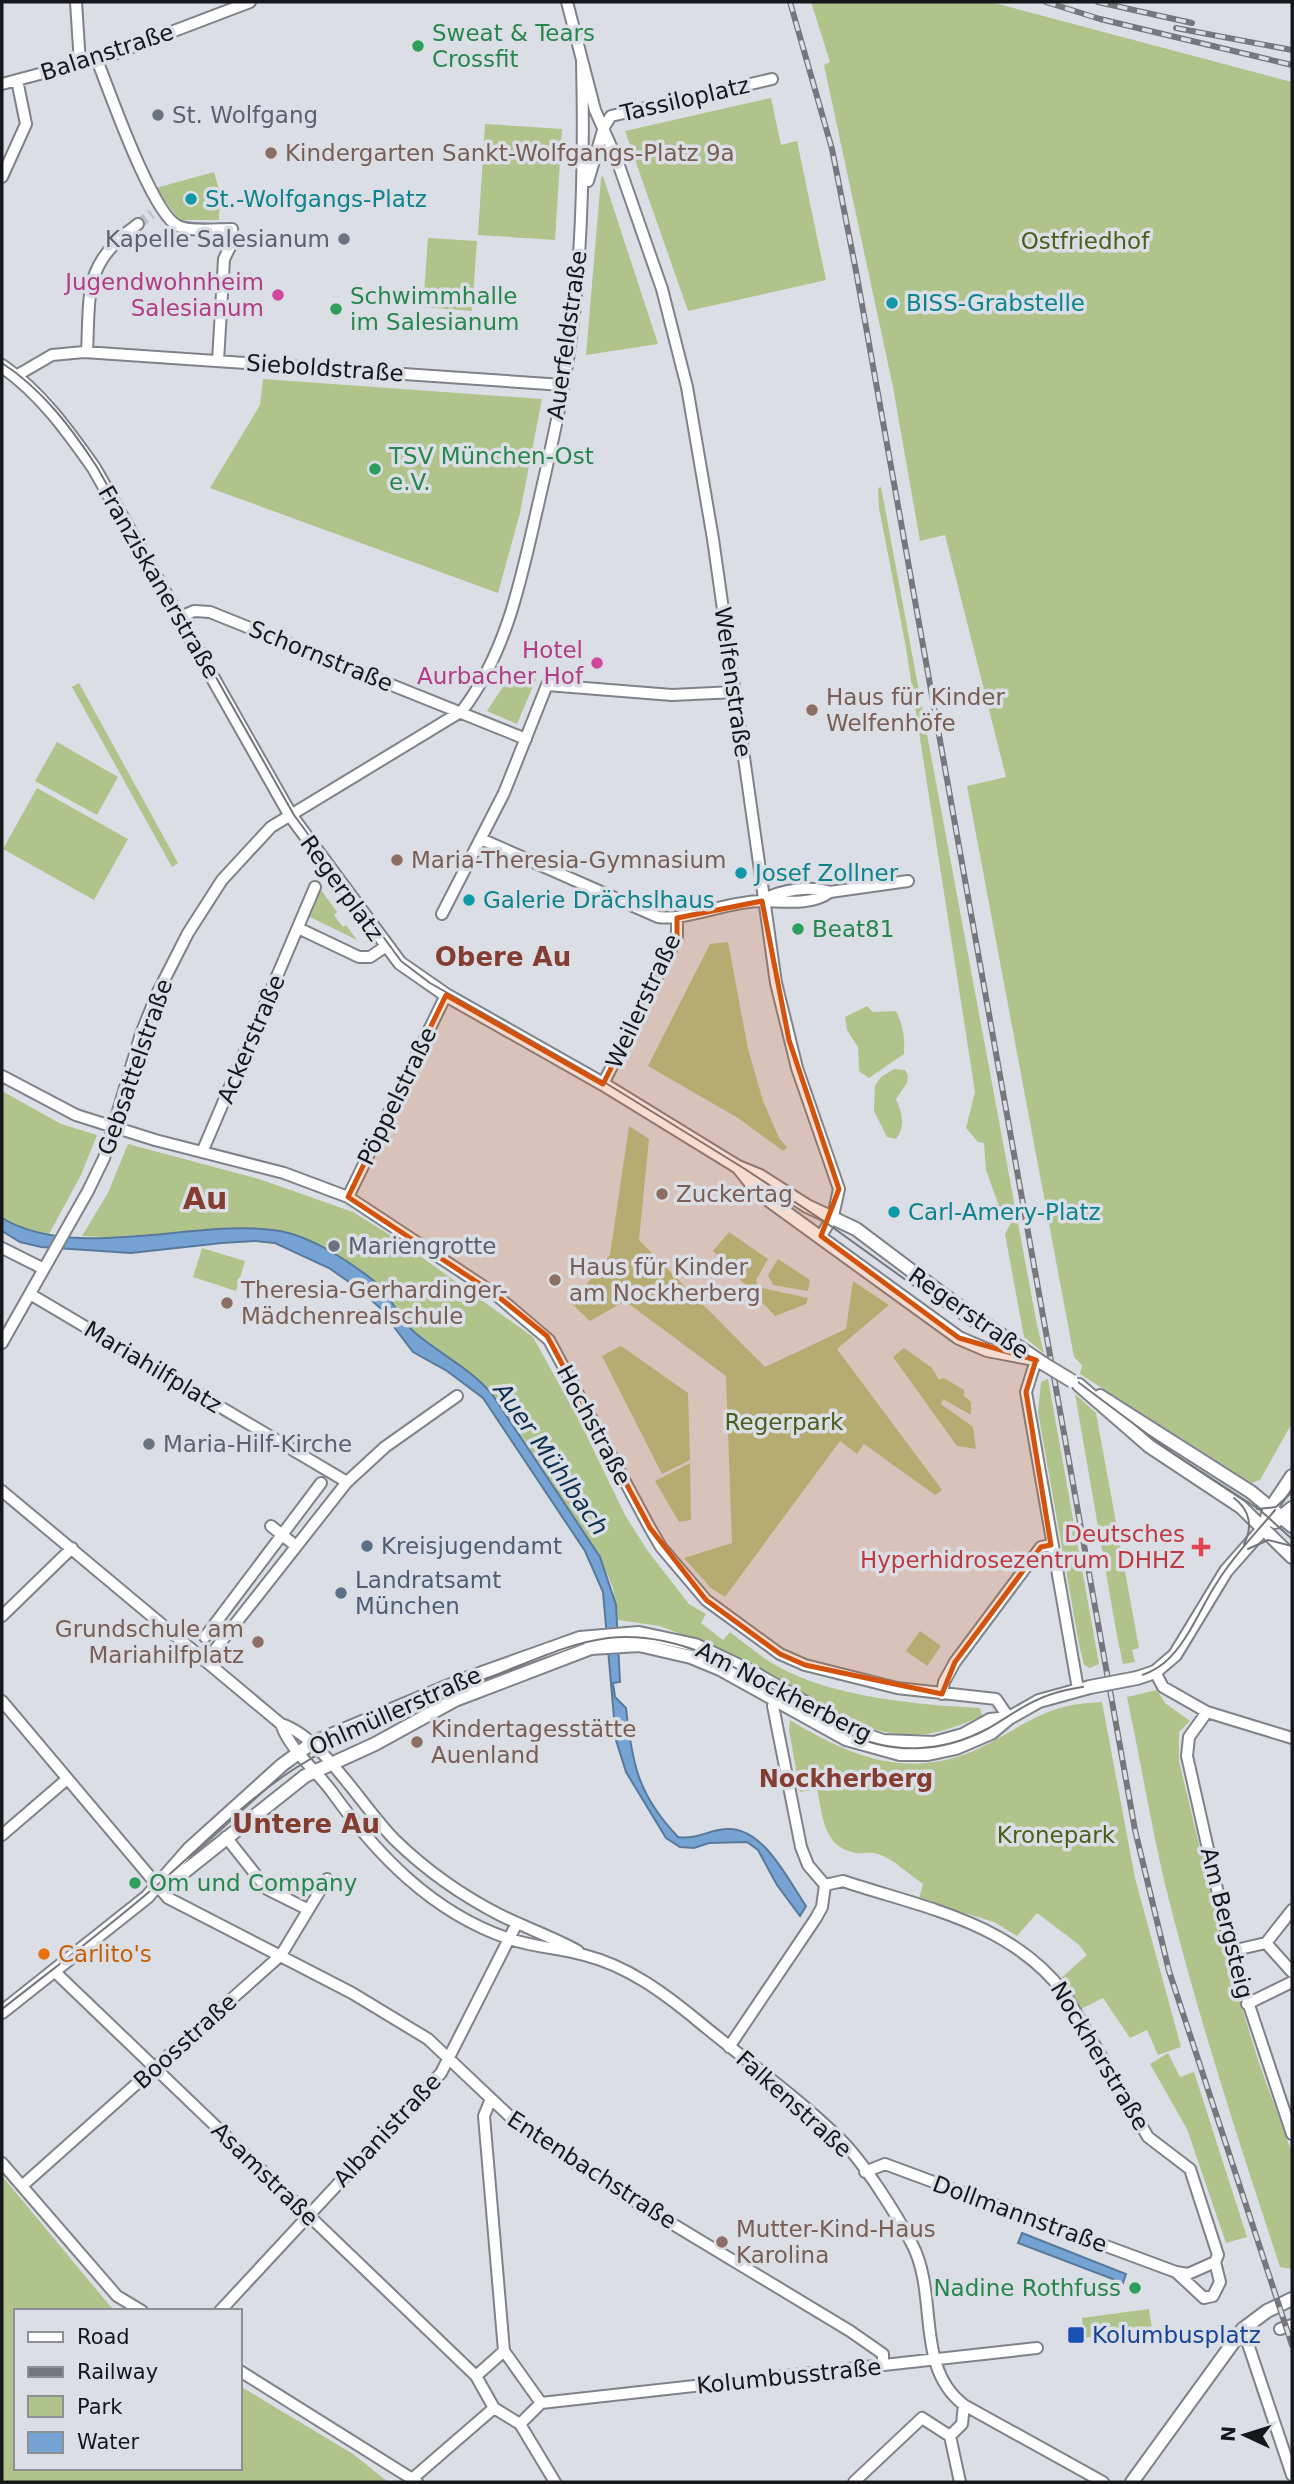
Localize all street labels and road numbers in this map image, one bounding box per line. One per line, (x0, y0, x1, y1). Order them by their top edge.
street label: Balanstraße (37, 18, 177, 86)
street label: Tassiloplatz (617, 72, 752, 127)
street label: Auerfeldstraße (542, 249, 592, 421)
street label: Sieboldstraße (245, 350, 405, 386)
street label: Franziskanerstraße (93, 481, 225, 683)
street label: Welfenstraße (710, 605, 756, 759)
street label: Schornstraße (245, 615, 397, 697)
street label: Regerplatz (295, 830, 389, 946)
street label: Weilerstraße (601, 930, 685, 1072)
street label: Ackerstraße (212, 971, 290, 1107)
street label: Gebsattelstraße (93, 976, 177, 1158)
street label: Pöppelstraße (352, 1023, 442, 1169)
street label: Regerstraße (904, 1262, 1034, 1364)
street label: Mariahilfplatz (80, 1316, 226, 1418)
street label: Hochstraße (552, 1361, 636, 1489)
street label: Am Nockherberg (692, 1637, 876, 1747)
street label: Ohlmüllerstraße (305, 1661, 485, 1761)
street label: Am Bergsteig (1196, 1845, 1258, 2001)
street label: Nockherstraße (1045, 1977, 1155, 2135)
street label: Boosstraße (128, 1988, 242, 2094)
street label: Falkenstraße (731, 2045, 857, 2163)
street label: Albanistraße (328, 2068, 446, 2192)
street label: Entenbachstraße (503, 2106, 681, 2234)
street label: Asamstraße (207, 2117, 323, 2231)
street label: Dollmannstraße (929, 2170, 1111, 2258)
street label: Kolumbusstraße (695, 2353, 883, 2399)

